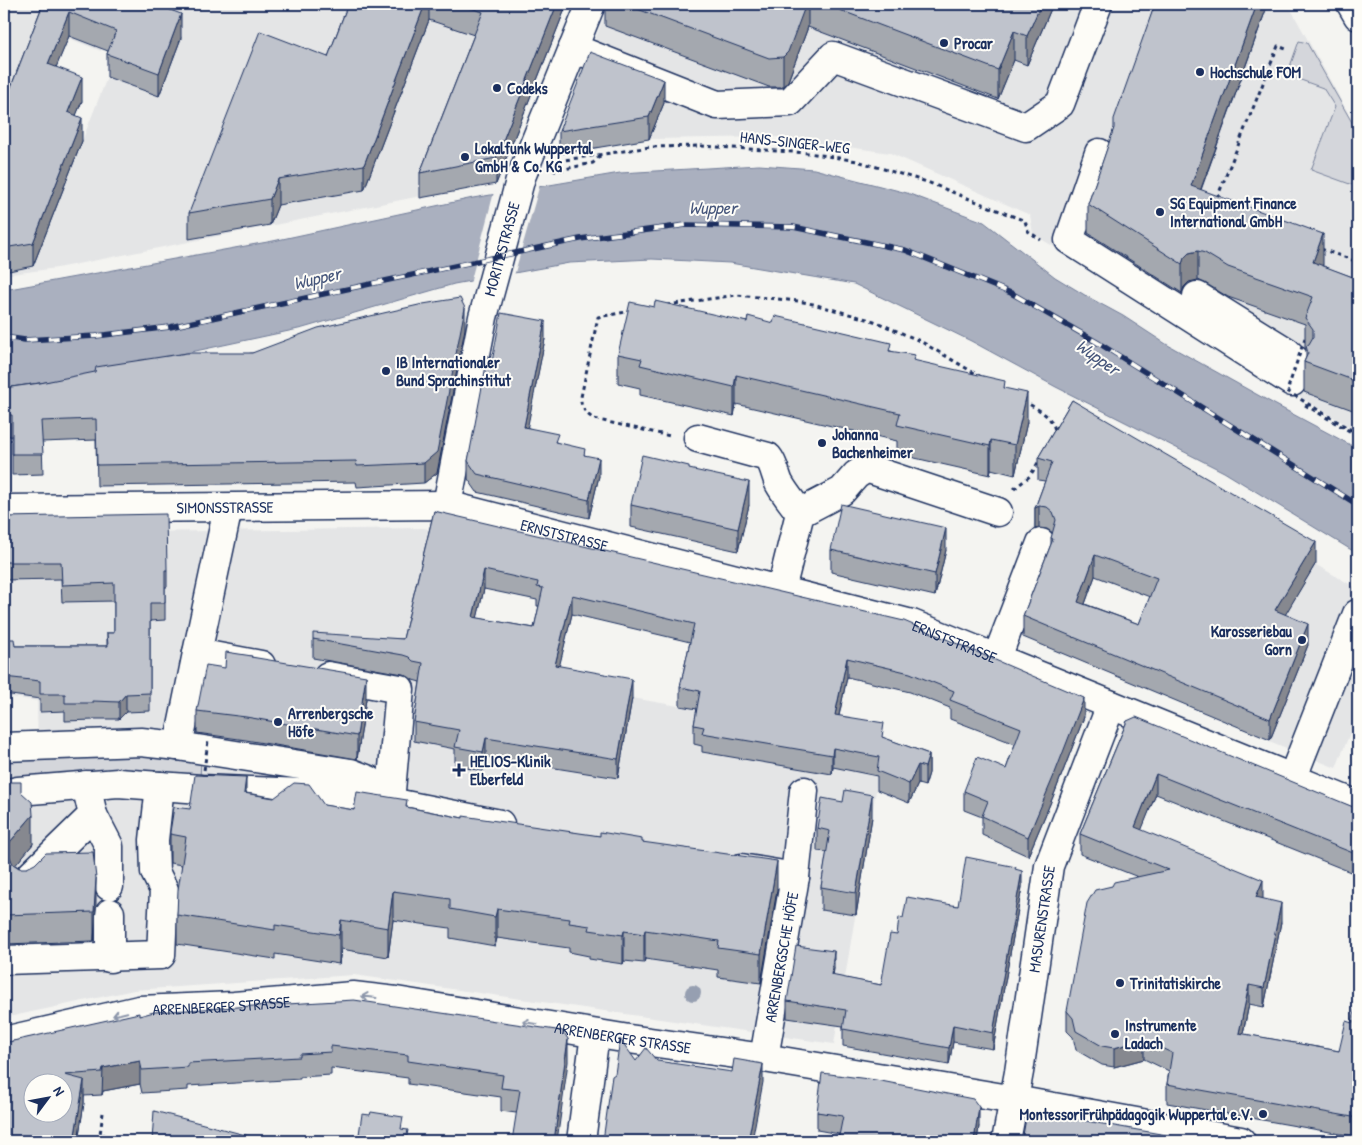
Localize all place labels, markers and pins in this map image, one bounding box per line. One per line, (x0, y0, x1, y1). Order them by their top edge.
place label: Procar (954, 32, 994, 54)
marker: Procar (938, 37, 950, 49)
place label: Hochschule FOM (1210, 61, 1302, 83)
marker: Hochschule FOM (1194, 66, 1206, 78)
place label: Codeks (507, 77, 548, 99)
marker: Codeks (491, 82, 503, 94)
place label: Lokalfunk Wuppertal GmbH & Co. KG (475, 137, 594, 177)
marker: Lokalfunk Wuppertal GmbH & Co. KG (459, 151, 471, 163)
place label: SG Equipment Finance International GmbH (1170, 192, 1297, 232)
marker: SG Equipment Finance International GmbH (1154, 206, 1166, 218)
place label: IB Internationaler Bund Sprachinstitut (396, 351, 511, 392)
marker: IB Internationaler Bund Sprachinstitut (380, 365, 392, 377)
place label: Johanna Bachenheimer (832, 423, 914, 463)
marker: Johanna Bachenheimer (816, 437, 828, 449)
place label: Karosseriebau Gorn (1211, 620, 1293, 660)
marker: Karosseriebau Gorn (1296, 634, 1308, 646)
place label: Arrenbergsche Höfe (288, 702, 374, 742)
marker: Arrenbergsche Höfe (272, 716, 284, 728)
place label: HELIOS-Klinik Elberfeld (470, 750, 551, 790)
marker: HELIOS-Klinik Elberfeld (452, 763, 466, 777)
place label: Trinitatiskirche (1129, 972, 1221, 994)
marker: Trinitatiskirche (1114, 977, 1126, 989)
place label: Instrumente Ladach (1125, 1014, 1197, 1054)
marker: Instrumente Ladach (1109, 1028, 1121, 1040)
place label: MontessoriFrühpädagogik Wuppertal e.V. (1020, 1103, 1253, 1126)
marker: MontessoriFrühpädagogik Wuppertal e.V. (1257, 1108, 1269, 1120)

